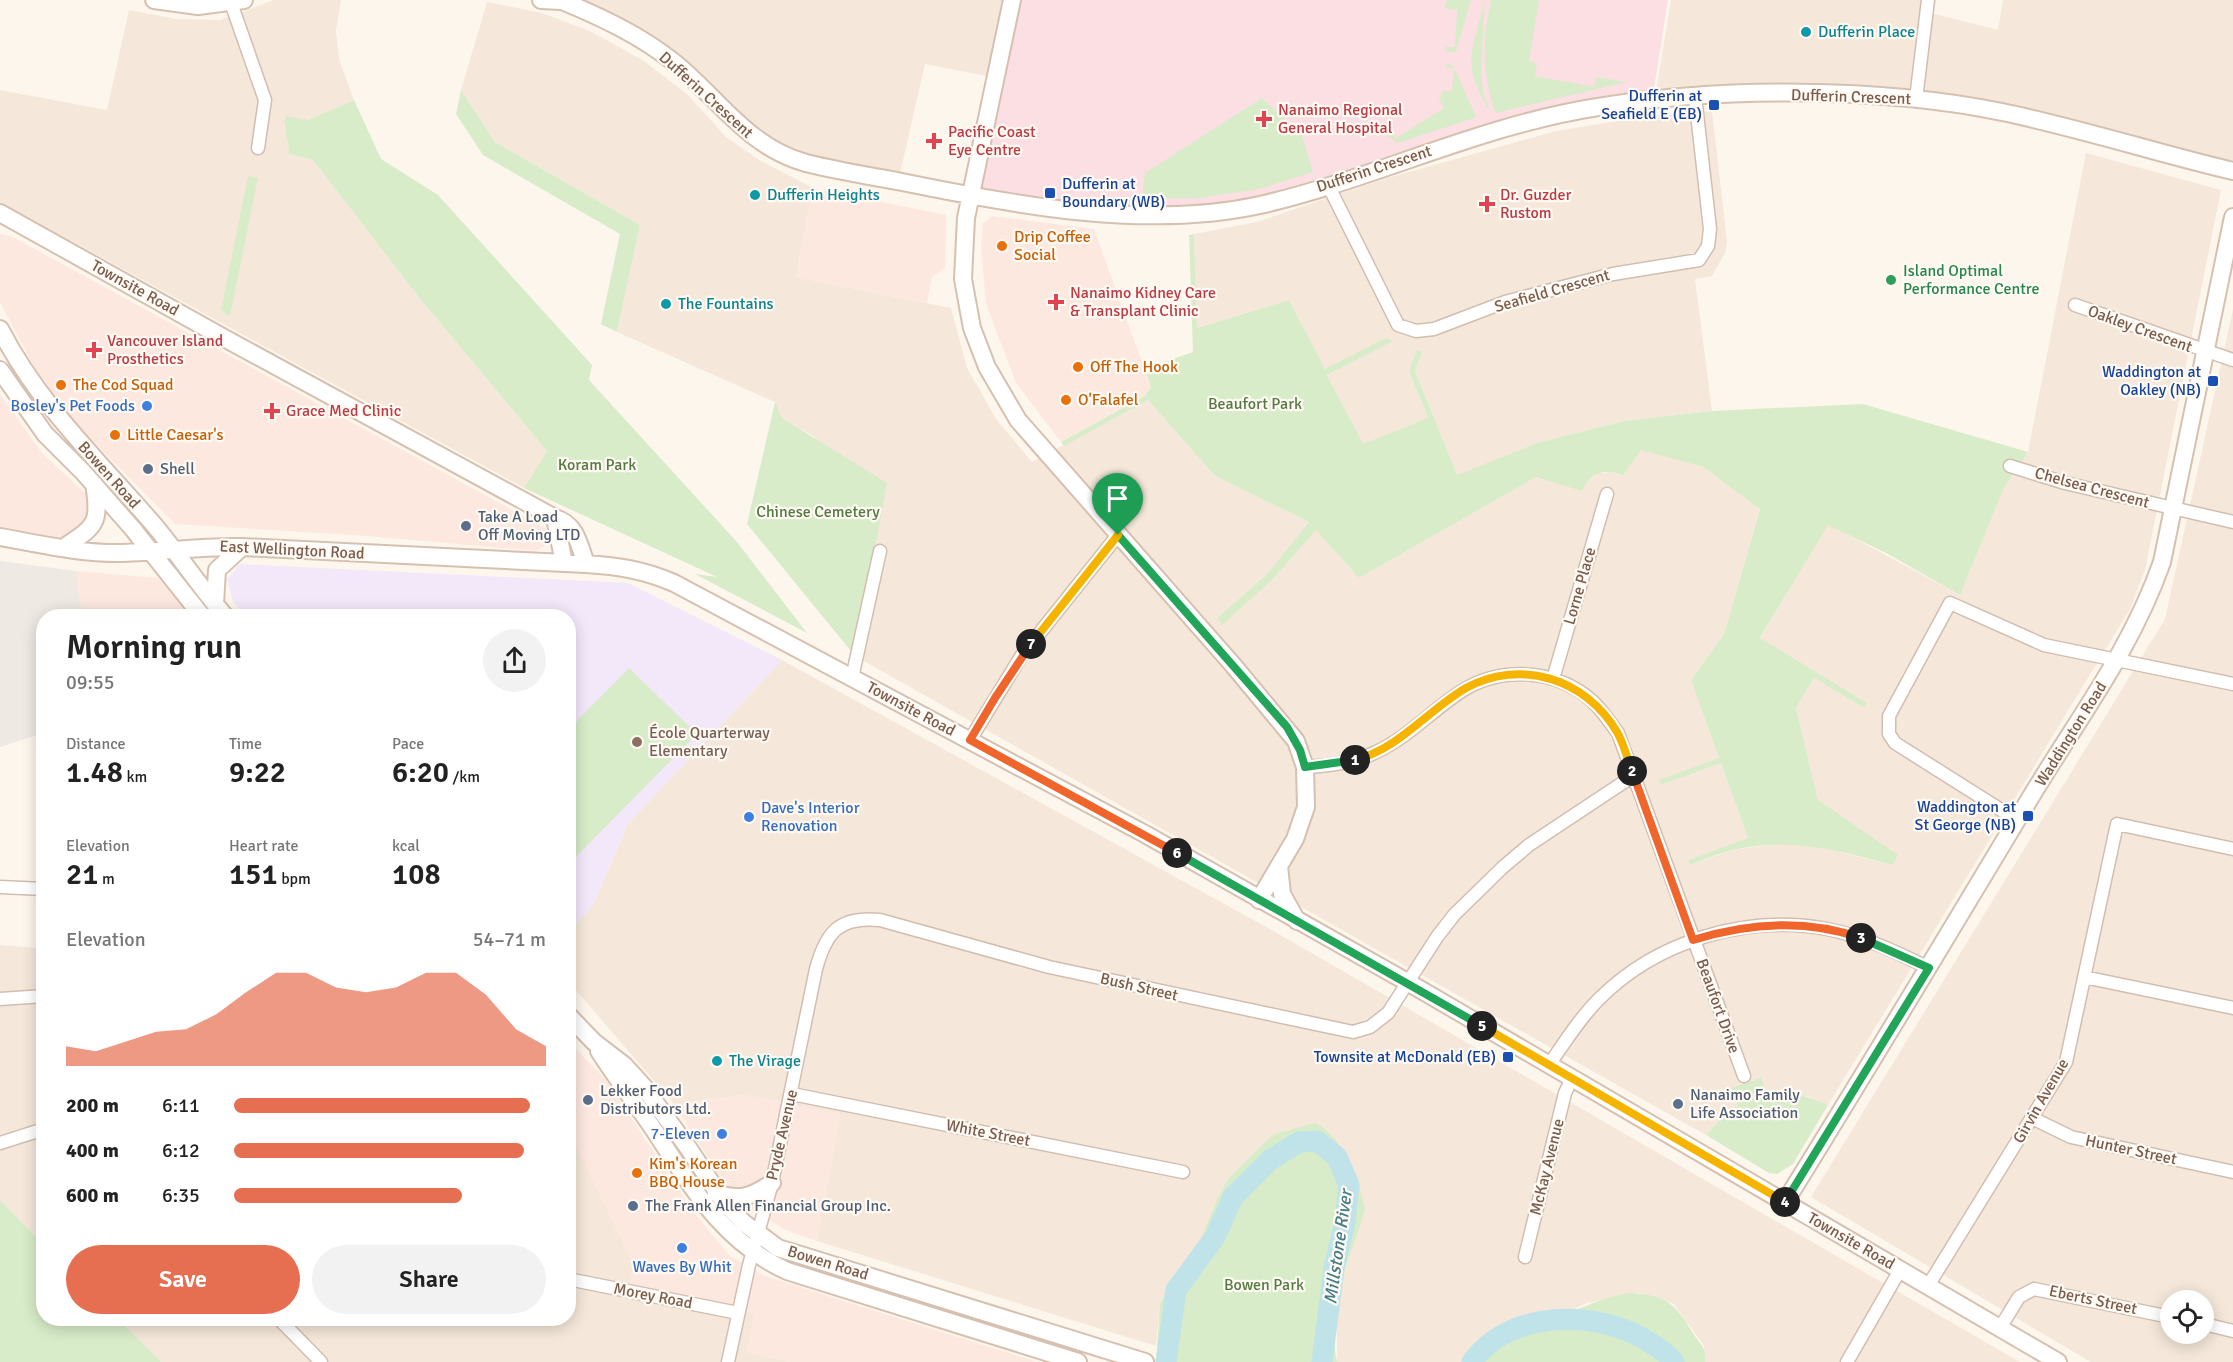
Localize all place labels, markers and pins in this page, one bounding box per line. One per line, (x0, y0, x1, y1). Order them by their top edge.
place label: Dufferin Place (1818, 22, 1915, 42)
marker: Dufferin Place (1799, 25, 1813, 39)
place label: Dufferin at Seafield E (EB) (1601, 86, 1702, 124)
marker: Dufferin at Seafield E (EB) (1707, 98, 1721, 112)
place label: Nanaimo Regional General Hospital (1278, 100, 1403, 138)
marker: Nanaimo Regional General Hospital (1255, 110, 1273, 128)
place label: Pacific Coast Eye Centre (948, 122, 1036, 160)
marker: Pacific Coast Eye Centre (925, 132, 943, 150)
place label: Dufferin at Boundary (WB) (1062, 174, 1165, 212)
place label: Dufferin Heights (767, 185, 880, 205)
place label: Dr. Guzder Rustom (1500, 185, 1572, 223)
marker: Dufferin at Boundary (WB) (1043, 186, 1057, 200)
marker: Dufferin Heights (748, 188, 762, 202)
marker: Dr. Guzder Rustom (1478, 195, 1496, 213)
place label: Drip Coffee Social (1014, 227, 1091, 265)
marker: Drip Coffee Social (995, 239, 1009, 253)
place label: Island Optimal Performance Centre (1903, 261, 2039, 299)
marker: Island Optimal Performance Centre (1884, 273, 1898, 287)
place label: Nanaimo Kidney Care & Transplant Clinic (1070, 283, 1216, 321)
marker: Nanaimo Kidney Care & Transplant Clinic (1047, 293, 1065, 311)
place label: The Fountains (678, 294, 774, 314)
marker: The Fountains (659, 297, 673, 311)
place label: Vancouver Island Prosthetics (107, 331, 223, 369)
marker: Vancouver Island Prosthetics (85, 341, 103, 359)
place label: Off The Hook (1090, 357, 1178, 377)
marker: Off The Hook (1071, 360, 1085, 374)
place label: Waddington at Oakley (NB) (2102, 362, 2201, 400)
marker: Waddington at Oakley (NB) (2206, 374, 2220, 388)
place label: The Cod Squad (73, 375, 174, 395)
marker: The Cod Squad (54, 378, 68, 392)
place label: O'Falafel (1078, 390, 1139, 410)
marker: O'Falafel (1059, 393, 1073, 407)
place label: Bosley's Pet Foods (11, 396, 135, 416)
marker: Bosley's Pet Foods (140, 399, 154, 413)
place label: Grace Med Clinic (286, 401, 401, 421)
marker: Grace Med Clinic (263, 402, 281, 420)
place label: Little Caesar's (127, 425, 223, 445)
marker: Little Caesar's (108, 428, 122, 442)
place label: Shell (160, 459, 195, 479)
marker: Shell (141, 462, 155, 476)
pin (1092, 473, 1143, 535)
place label: Take A Load Off Moving LTD (478, 507, 580, 545)
marker: Take A Load Off Moving LTD (459, 519, 473, 533)
pin: 7 (1016, 629, 1046, 659)
place label: École Quarterway Elementary (649, 723, 770, 761)
marker: École Quarterway Elementary (630, 735, 644, 749)
pin: 1 (1340, 745, 1370, 775)
pin: 2 (1617, 756, 1647, 786)
place label: Waddington at St George (NB) (1915, 797, 2016, 835)
place label: Dave's Interior Renovation (761, 798, 860, 836)
marker: Waddington at St George (NB) (2021, 809, 2035, 823)
marker: Dave's Interior Renovation (742, 810, 756, 824)
pin: 6 (1162, 838, 1192, 868)
pin: 3 (1846, 923, 1876, 953)
pin: 5 (1467, 1011, 1497, 1041)
place label: Townsite at McDonald (EB) (1314, 1047, 1496, 1067)
marker: Townsite at McDonald (EB) (1501, 1050, 1515, 1064)
place label: The Virage (729, 1051, 801, 1071)
marker: The Virage (710, 1054, 724, 1068)
place label: Lekker Food Distributors Ltd. (600, 1081, 711, 1119)
place label: Nanaimo Family Life Association (1690, 1085, 1800, 1123)
marker: Lekker Food Distributors Ltd. (581, 1093, 595, 1107)
marker: Nanaimo Family Life Association (1671, 1097, 1685, 1111)
place label: 7-Eleven (651, 1124, 710, 1144)
marker: 7-Eleven (715, 1127, 729, 1141)
place label: Kim's Korean BBQ House (649, 1154, 737, 1192)
marker: Kim's Korean BBQ House (630, 1166, 644, 1180)
pin: 4 (1770, 1187, 1800, 1217)
place label: The Frank Allen Financial Group Inc. (645, 1196, 891, 1216)
marker: The Frank Allen Financial Group Inc. (626, 1199, 640, 1213)
marker: Waves By Whit (675, 1241, 689, 1255)
place label: Waves By Whit (632, 1257, 732, 1277)

